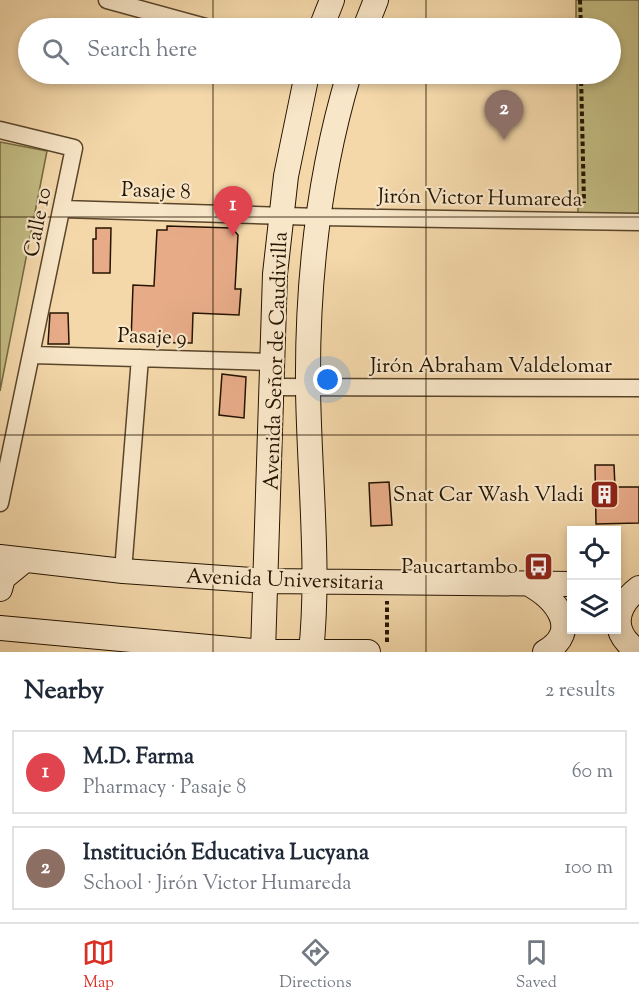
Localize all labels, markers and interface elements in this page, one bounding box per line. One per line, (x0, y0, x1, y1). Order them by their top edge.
search box (18, 18, 621, 84)
icon: search (39, 35, 72, 68)
text: Search here (87, 35, 197, 67)
pin: 2 (484, 90, 524, 140)
street label: Pasaje 8 (121, 176, 191, 208)
street label: Jirón Victor Humareda (376, 182, 583, 216)
street label: Calle 10 (18, 185, 60, 260)
pin: 1 (214, 186, 252, 236)
street label: Avenida Señor de Caudivilla (257, 231, 297, 491)
street label: Pasaje 9 (117, 322, 187, 354)
street label: Jirón Abraham Valdelomar (369, 352, 612, 382)
your location (313, 365, 342, 394)
building icon: Snat Car Wash Vladi (589, 478, 621, 510)
place label: Snat Car Wash Vladi (393, 481, 584, 511)
map controls (567, 526, 621, 634)
button: locate (567, 526, 621, 580)
bus stop icon: Paucartambo (523, 550, 555, 582)
place label: Paucartambo (401, 553, 518, 583)
street label: Avenida Universitaria (185, 563, 385, 599)
button: layers (567, 580, 621, 634)
text: Nearby (24, 673, 104, 710)
text: 2 results (545, 677, 615, 706)
text: M.D. Farma (83, 742, 194, 774)
text: 1 (42, 758, 49, 787)
text: 60 m (572, 758, 613, 787)
text: Pharmacy · Pasaje 8 (83, 774, 246, 803)
text: Institución Educativa Lucyana (83, 838, 369, 870)
text: 2 (41, 854, 50, 883)
text: 100 m (564, 854, 613, 883)
text: School · Jirón Victor Humareda (83, 870, 351, 899)
tab: Map (82, 936, 115, 995)
tab: Directions (279, 936, 352, 995)
tab: Saved (516, 936, 557, 995)

